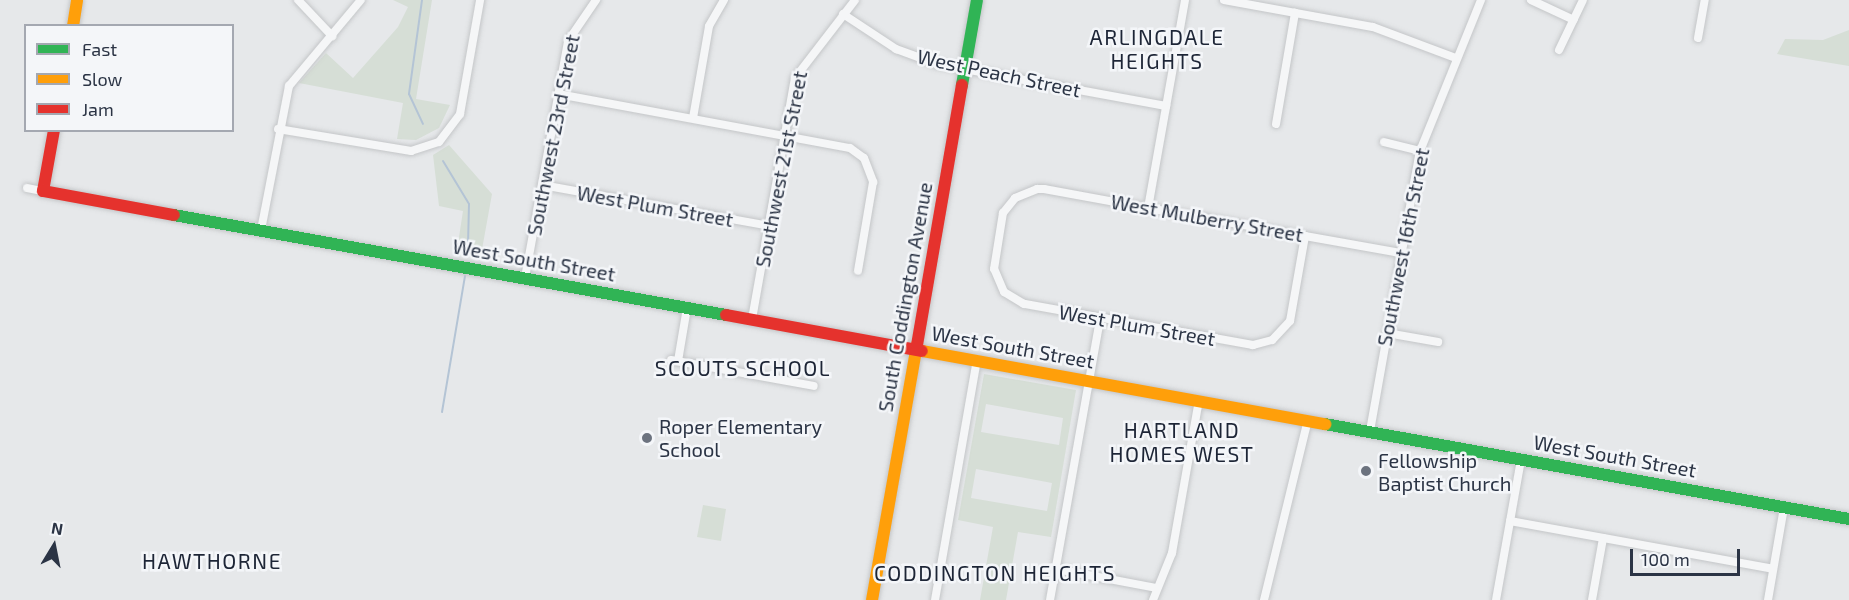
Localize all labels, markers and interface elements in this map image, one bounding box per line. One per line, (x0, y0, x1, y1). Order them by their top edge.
legend (24, 24, 234, 132)
district label: ARLINGDALE HEIGHTS (1090, 24, 1224, 74)
street label: Southwest 23rd Street (522, 32, 584, 238)
text: Fast (82, 38, 117, 60)
street label: West Peach Street (915, 44, 1083, 102)
text: Slow (82, 68, 122, 90)
street label: Southwest 21st Street (750, 69, 812, 269)
text: Jam (82, 98, 114, 120)
street label: Southwest 16th Street (1372, 146, 1434, 348)
street label: West Plum Street (575, 180, 735, 232)
street label: South Coddington Avenue (873, 180, 937, 414)
street label: West Mulberry Street (1109, 189, 1305, 247)
street label: West South Street (451, 234, 617, 286)
street label: West Plum Street (1057, 299, 1217, 351)
street label: West South Street (930, 321, 1096, 373)
district label: SCOUTS SCHOOL (655, 355, 831, 381)
place label: Roper Elementary School (659, 414, 822, 461)
district label: HARTLAND HOMES WEST (1109, 417, 1255, 467)
street label: West South Street (1532, 430, 1698, 482)
marker: Roper Elementary School (640, 431, 654, 445)
place label: Fellowship Baptist Church (1378, 448, 1511, 495)
marker: Fellowship Baptist Church (1359, 464, 1373, 478)
north arrow (24, 516, 84, 576)
text: N (50, 517, 65, 538)
scale bar (1633, 537, 1742, 575)
district label: HAWTHORNE (142, 548, 282, 574)
text: 100 m (1641, 548, 1690, 570)
district label: CODDINGTON HEIGHTS (874, 560, 1116, 586)

